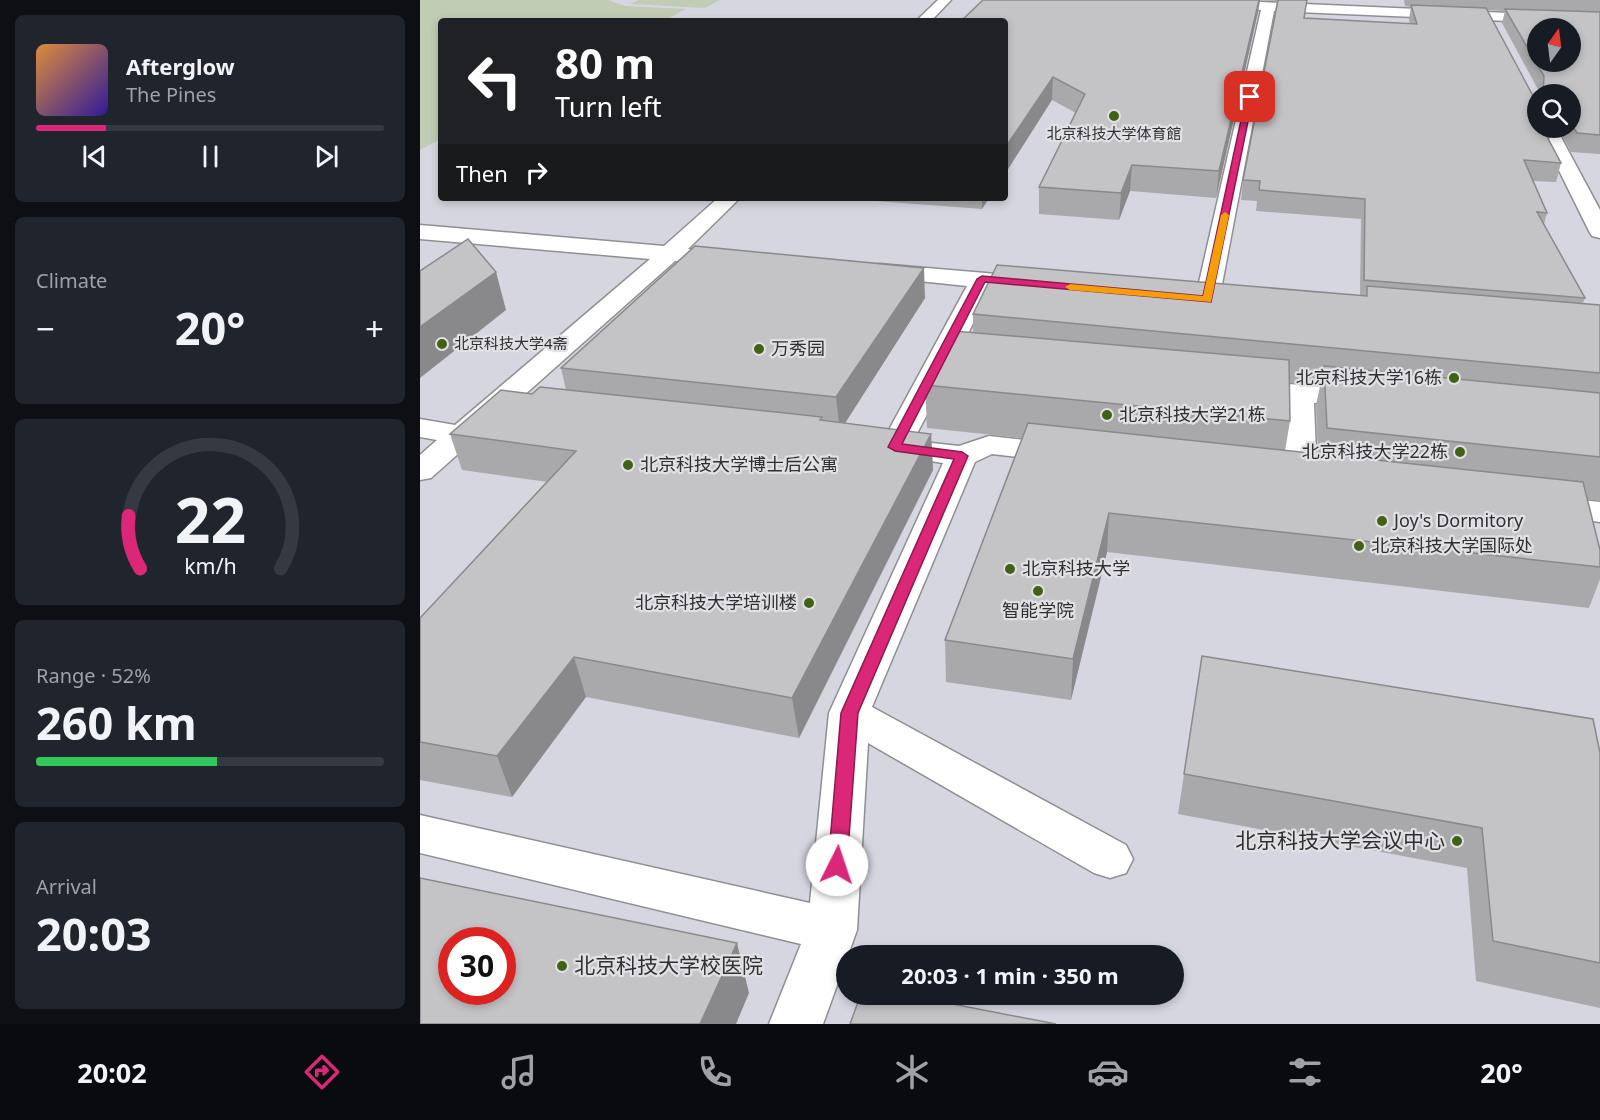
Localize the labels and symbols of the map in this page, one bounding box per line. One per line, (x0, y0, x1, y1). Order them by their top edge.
north arrow (1527, 18, 1581, 72)
pin (1224, 71, 1275, 122)
marker: 北京科技大学体育館 (1107, 109, 1121, 123)
place label: 北京科技大学体育館 (1046, 123, 1182, 143)
place label: 北京科技大学4斋 (454, 333, 568, 353)
place label: 万秀园 (771, 336, 825, 360)
marker: 北京科技大学4斋 (435, 337, 449, 351)
marker: 万秀园 (752, 342, 766, 356)
place label: 北京科技大学16栋 (1295, 365, 1442, 389)
marker: 北京科技大学16栋 (1447, 371, 1461, 385)
place label: 北京科技大学21栋 (1119, 402, 1266, 426)
marker: 北京科技大学21栋 (1100, 408, 1114, 422)
place label: 北京科技大学22栋 (1301, 439, 1448, 463)
marker: 北京科技大学22栋 (1453, 445, 1467, 459)
place label: 北京科技大学博士后公寓 (640, 452, 838, 476)
marker: 北京科技大学博士后公寓 (621, 458, 635, 472)
place label: Joy's Dormitory (1392, 508, 1524, 532)
marker: Joy's Dormitory (1375, 514, 1389, 528)
place label: 北京科技大学国际处 (1371, 533, 1533, 557)
marker: 北京科技大学国际处 (1352, 539, 1366, 553)
place label: 北京科技大学 (1022, 556, 1130, 580)
marker: 北京科技大学 (1003, 562, 1017, 576)
marker: 智能学院 (1031, 584, 1045, 598)
place label: 北京科技大学培训楼 (635, 590, 797, 614)
marker: 北京科技大学培训楼 (802, 596, 816, 610)
place label: 智能学院 (1002, 598, 1074, 622)
place label: 北京科技大学会议中心 (1235, 826, 1445, 854)
position arrow (805, 833, 869, 897)
marker: 北京科技大学会议中心 (1450, 834, 1464, 848)
speed limit sign: 30 (438, 927, 516, 1005)
place label: 北京科技大学校医院 (574, 951, 763, 979)
marker: 北京科技大学校医院 (555, 959, 569, 973)

